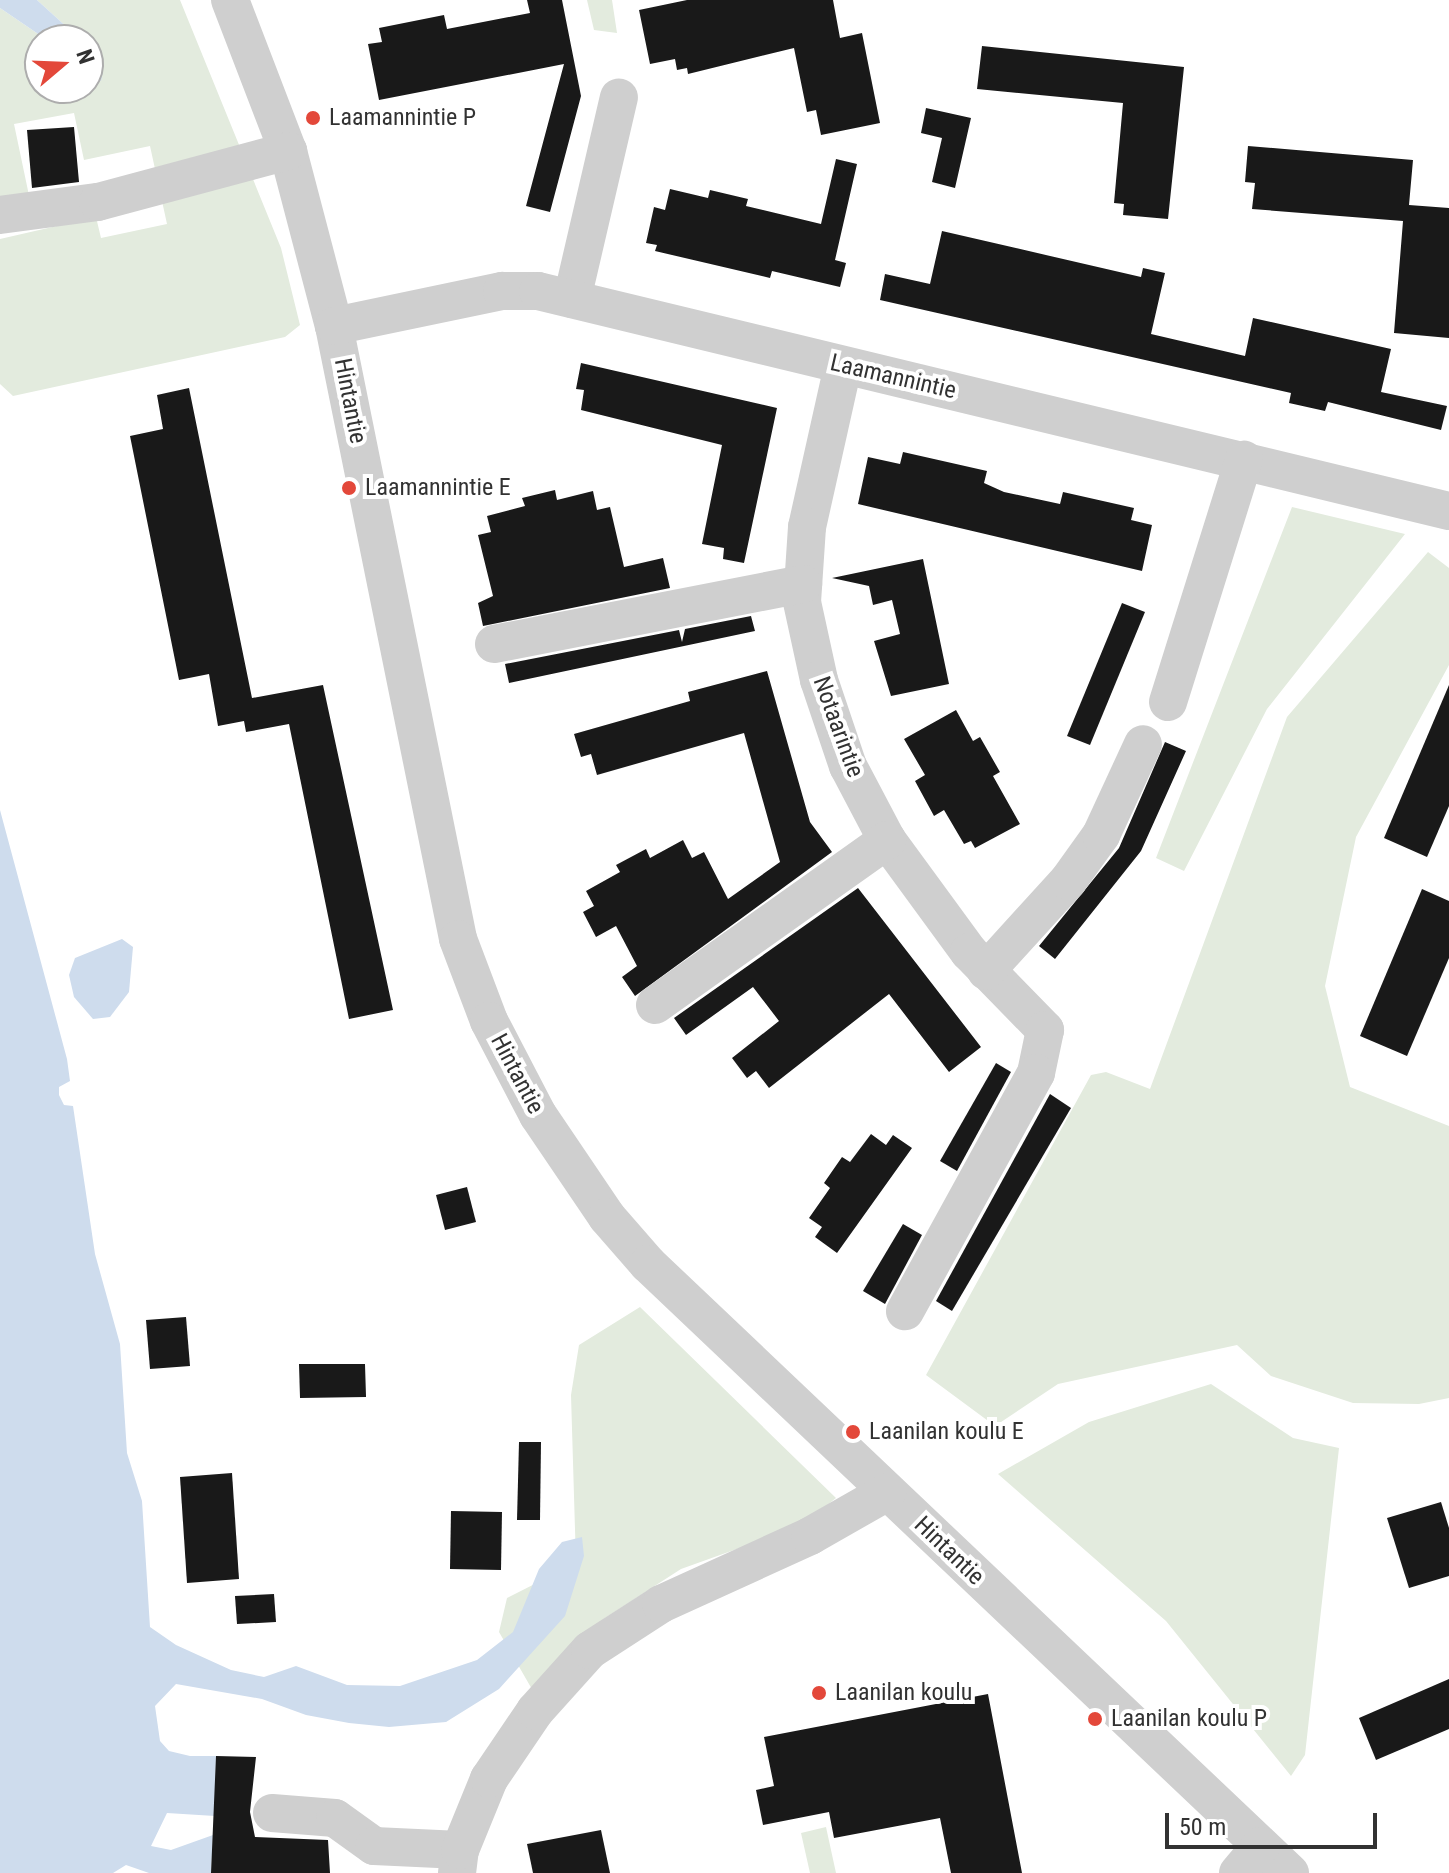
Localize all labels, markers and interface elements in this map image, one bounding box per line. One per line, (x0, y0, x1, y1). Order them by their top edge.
north arrow (24, 24, 104, 104)
text: N (71, 46, 99, 67)
place label: Laamannintie P (329, 104, 476, 132)
marker: Laamannintie P (304, 109, 322, 127)
street label: Laamannintie (827, 349, 959, 405)
street label: Hintantie (328, 356, 372, 446)
place label: Laamannintie E (365, 474, 511, 502)
marker: Laamannintie E (340, 479, 358, 497)
street label: Notaarintie (806, 673, 870, 781)
street label: Hintantie (484, 1029, 550, 1119)
place label: Laanilan koulu E (869, 1418, 1024, 1446)
marker: Laanilan koulu E (844, 1423, 862, 1441)
street label: Hintantie (908, 1511, 990, 1591)
place label: Laanilan koulu (835, 1679, 972, 1707)
marker: Laanilan koulu (810, 1684, 828, 1702)
place label: Laanilan koulu P (1111, 1705, 1267, 1733)
marker: Laanilan koulu P (1086, 1710, 1104, 1728)
scale bar (1169, 1797, 1381, 1847)
text: 50 m (1179, 1813, 1226, 1841)

